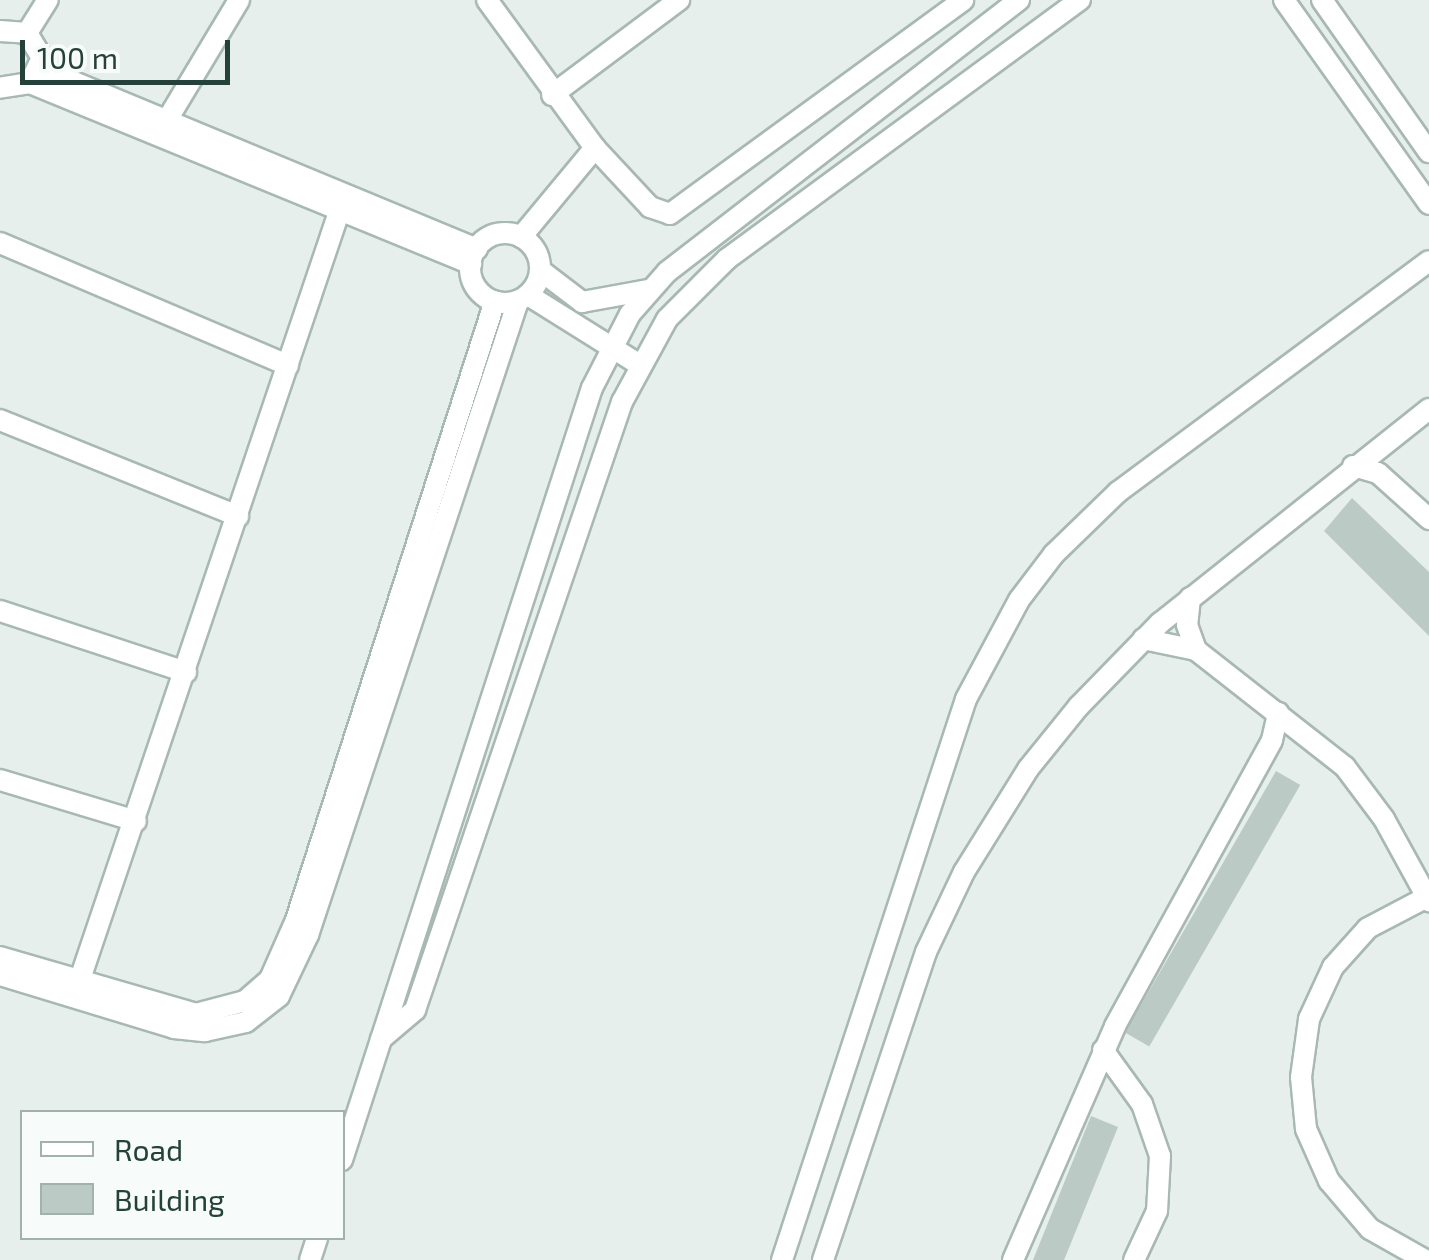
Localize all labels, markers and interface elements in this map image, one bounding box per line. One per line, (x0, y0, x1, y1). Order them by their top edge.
scale bar (25, 20, 235, 82)
text: 100 m (37, 39, 118, 75)
legend (20, 1110, 345, 1240)
text: Road (114, 1131, 183, 1167)
text: Building (114, 1181, 225, 1217)

